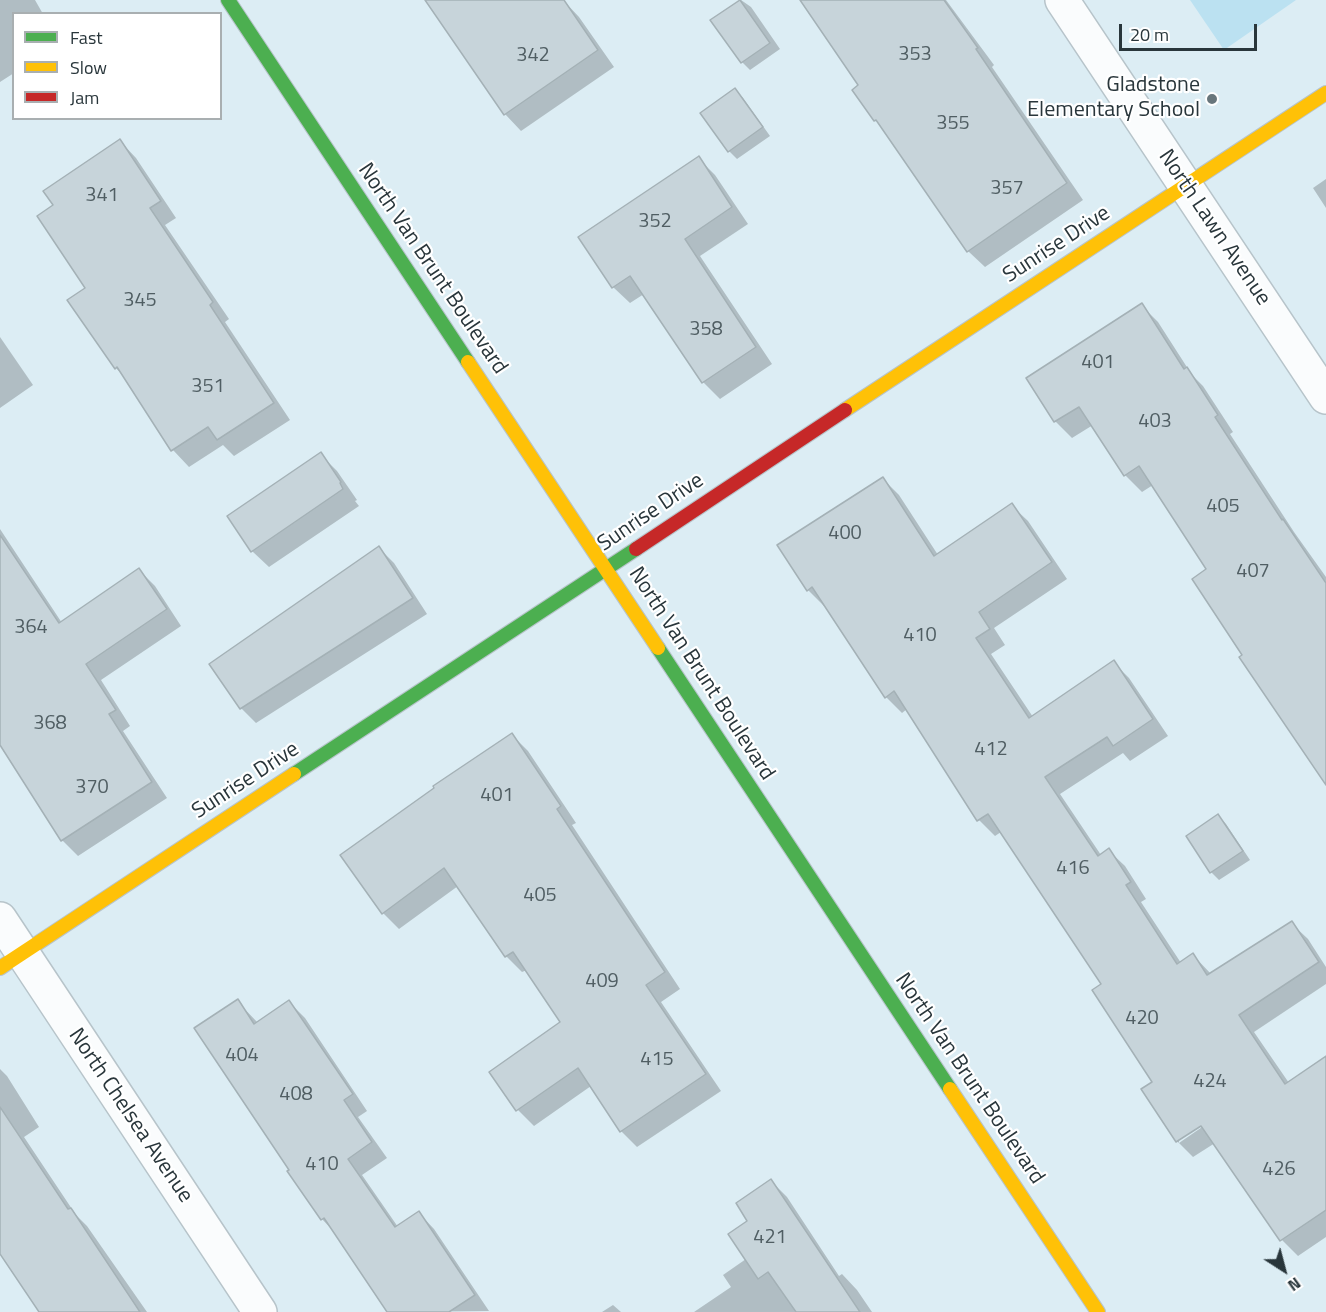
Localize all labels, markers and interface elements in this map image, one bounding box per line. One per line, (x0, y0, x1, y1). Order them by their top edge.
legend (12, 12, 222, 120)
scale bar (1122, 12, 1260, 50)
text: 20 m (1130, 21, 1169, 48)
text: Fast (70, 24, 103, 51)
house number: 353 (898, 43, 932, 67)
house number: 342 (516, 44, 550, 68)
text: Slow (70, 54, 107, 81)
place label: Gladstone Elementary School (1027, 73, 1200, 124)
text: Jam (70, 84, 99, 111)
marker: Gladstone Elementary School (1205, 92, 1219, 106)
house number: 355 (936, 112, 970, 136)
street label: North Lawn Avenue (1152, 145, 1276, 311)
street label: North Van Brunt Boulevard (352, 159, 512, 379)
house number: 357 (990, 177, 1024, 201)
house number: 341 (85, 184, 119, 208)
street label: Sunrise Drive (999, 201, 1115, 289)
house number: 352 (638, 210, 672, 234)
house number: 345 (123, 289, 157, 313)
house number: 358 (689, 318, 723, 342)
house number: 401 (1081, 351, 1115, 375)
house number: 351 (191, 375, 225, 399)
house number: 403 (1138, 410, 1172, 434)
street label: Sunrise Drive (593, 468, 709, 558)
house number: 405 (1206, 495, 1240, 519)
house number: 400 (828, 522, 862, 546)
house number: 407 (1236, 560, 1270, 584)
street label: North Van Brunt Boulevard (622, 563, 780, 785)
house number: 364 (14, 616, 48, 640)
house number: 410 (903, 624, 937, 648)
house number: 368 (33, 712, 67, 736)
street label: Sunrise Drive (188, 737, 304, 825)
house number: 412 (974, 738, 1008, 762)
house number: 370 (75, 776, 109, 800)
house number: 401 (480, 784, 514, 808)
house number: 416 (1056, 857, 1090, 881)
house number: 405 (523, 884, 557, 908)
street label: North Van Brunt Boulevard (889, 969, 1049, 1189)
house number: 409 (585, 970, 619, 994)
house number: 420 (1125, 1007, 1159, 1031)
street label: North Chelsea Avenue (62, 1024, 198, 1208)
house number: 404 (225, 1044, 259, 1068)
house number: 415 (640, 1048, 674, 1072)
house number: 424 (1193, 1070, 1227, 1094)
house number: 408 (279, 1083, 313, 1107)
house number: 410 (305, 1153, 339, 1177)
house number: 426 (1262, 1158, 1296, 1182)
house number: 421 (753, 1226, 787, 1250)
north arrow (1254, 1240, 1314, 1300)
text: N (1283, 1272, 1306, 1298)

